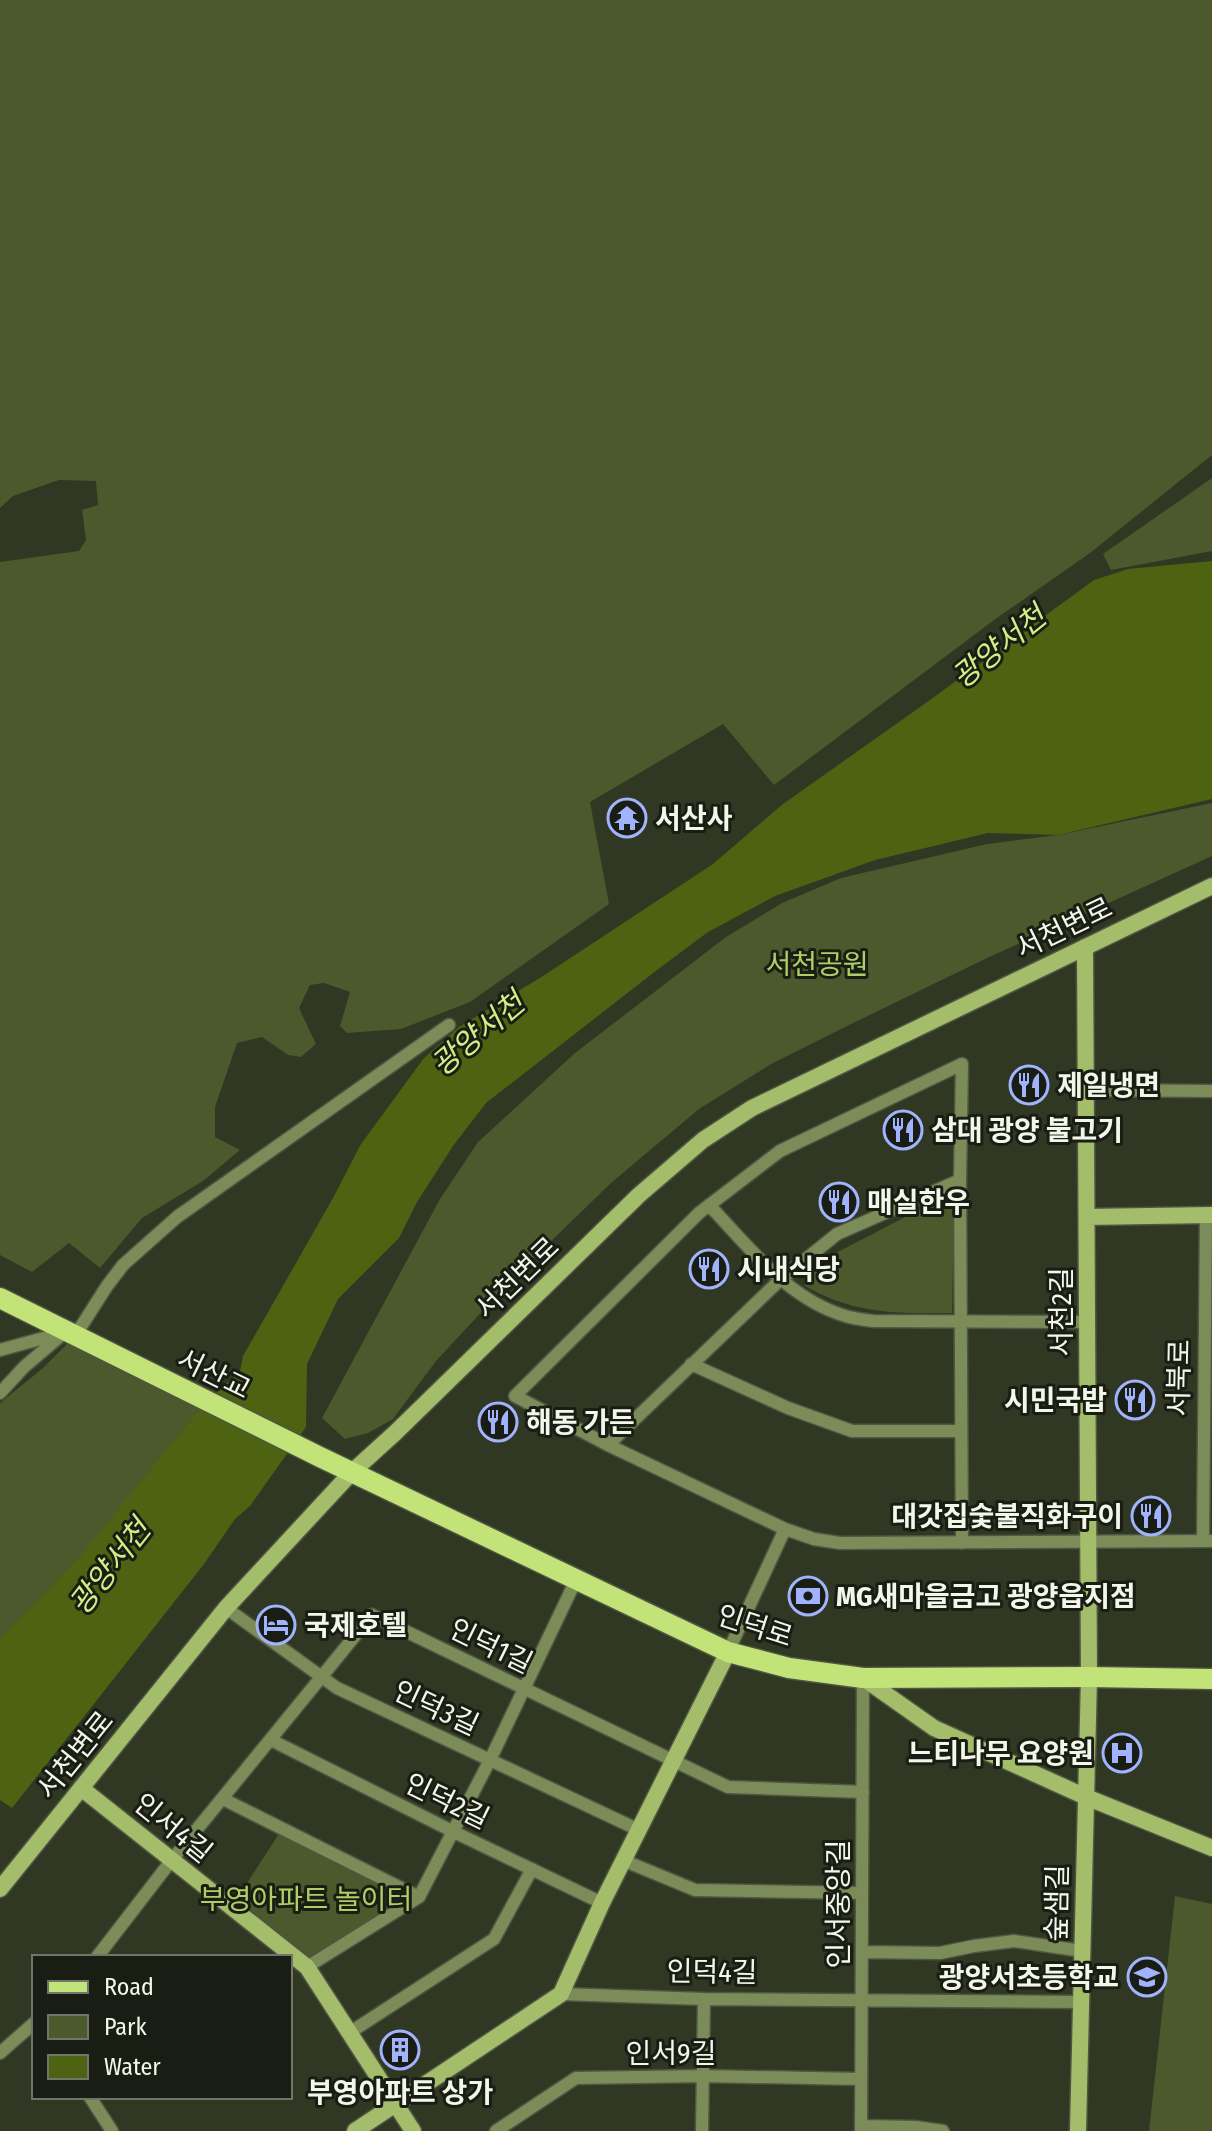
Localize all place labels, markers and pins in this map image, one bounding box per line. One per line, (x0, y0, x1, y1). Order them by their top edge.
temple icon: 서산사 (606, 797, 648, 839)
place label: 서산사 (655, 802, 733, 835)
restaurant icon: 제일냉면 (1008, 1064, 1050, 1106)
place label: 제일냉면 (1057, 1069, 1160, 1102)
restaurant icon: 삼대 광양 불고기 (882, 1109, 924, 1151)
place label: 삼대 광양 불고기 (931, 1114, 1123, 1147)
restaurant icon: 매실한우 (818, 1181, 860, 1223)
place label: 매실한우 (867, 1186, 970, 1219)
restaurant icon: 시내식당 (688, 1248, 730, 1290)
place label: 시내식당 (737, 1253, 840, 1286)
restaurant icon: 시민국밥 (1114, 1379, 1156, 1421)
place label: 시민국밥 (1004, 1384, 1107, 1417)
restaurant icon: 해동 가든 (477, 1401, 519, 1443)
place label: 해동 가든 (526, 1406, 635, 1439)
restaurant icon: 대갓집숯불직화구이 (1130, 1495, 1172, 1537)
place label: 대갓집숯불직화구이 (891, 1500, 1123, 1533)
bank icon: MG새마을금고 광양읍지점 (787, 1575, 829, 1617)
place label: MG새마을금고 광양읍지점 (836, 1580, 1136, 1613)
hotel icon: 국제호텔 (255, 1604, 297, 1646)
place label: 국제호텔 (304, 1609, 407, 1642)
hospital icon: 느티나무 요양원 (1101, 1732, 1143, 1774)
place label: 느티나무 요양원 (908, 1737, 1094, 1770)
school or university icon: 광양서초등학교 (1126, 1956, 1168, 1998)
place label: 광양서초등학교 (939, 1961, 1119, 1994)
building icon: 부영아파트 상가 (379, 2029, 421, 2071)
place label: 부영아파트 상가 (307, 2076, 493, 2109)

